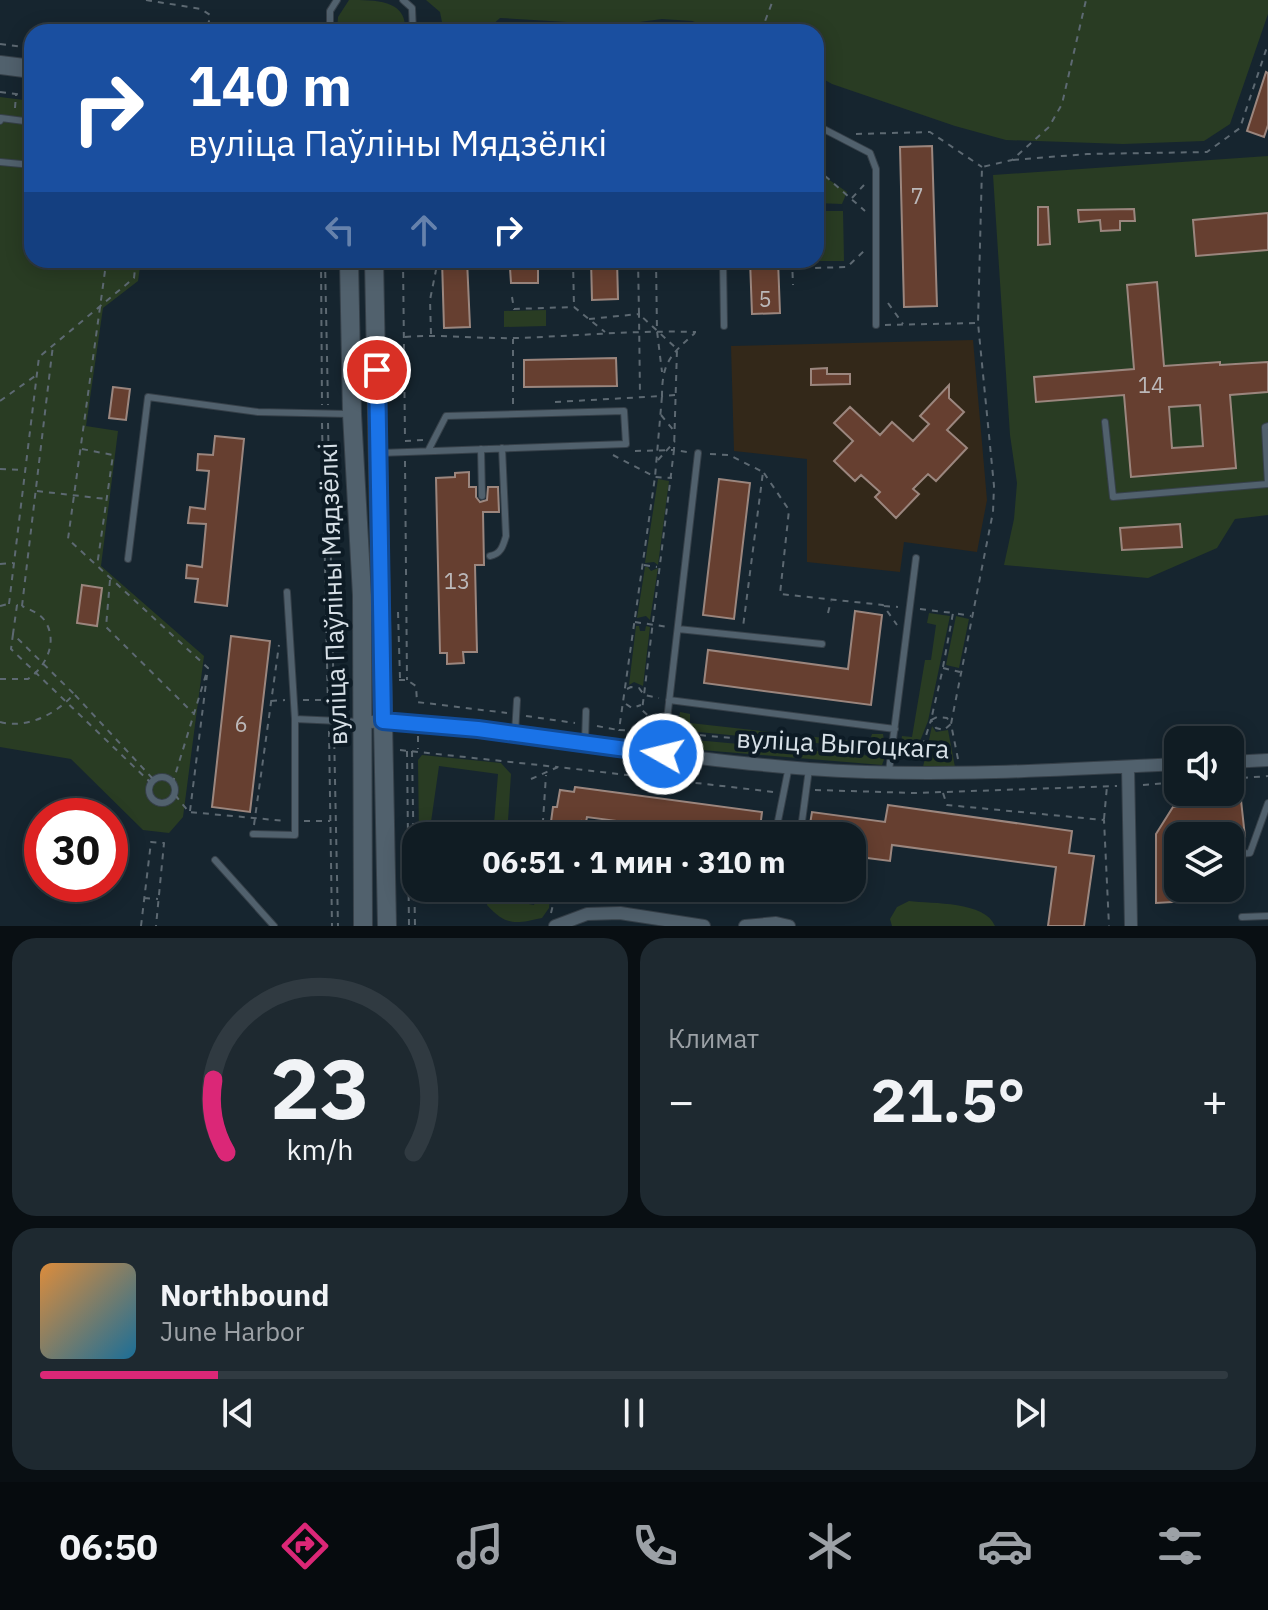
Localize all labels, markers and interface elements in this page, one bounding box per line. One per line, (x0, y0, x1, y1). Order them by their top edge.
text: 140 m (188, 49, 352, 121)
icon: right (56, 56, 160, 160)
text: вуліца Паўліны Мядзёлкі (188, 119, 607, 166)
house number: 7 (910, 181, 924, 210)
icon: left (318, 208, 362, 252)
icon: ahead (402, 208, 446, 252)
icon: right (486, 208, 530, 252)
house number: 5 (758, 284, 772, 313)
pin (343, 336, 411, 404)
icon: arrive (355, 348, 399, 392)
house number: 14 (1138, 370, 1164, 399)
street label: вуліца Паўліны Мядзёлкі (310, 442, 354, 746)
house number: 13 (444, 566, 470, 595)
house number: 6 (234, 709, 248, 738)
position arrow (621, 712, 705, 796)
street label: вуліца Выгоцкага (736, 720, 950, 766)
map controls (1164, 726, 1244, 902)
button: sound (1164, 726, 1244, 806)
speed limit sign: 30 (24, 798, 128, 902)
button: layers (1164, 822, 1244, 902)
text: 06:51 · 1 мин · 310 m (482, 842, 786, 881)
text: Климат (668, 1021, 759, 1055)
text: 23 (270, 1034, 370, 1142)
text: 21.5° (871, 1060, 1025, 1139)
text: − (668, 1072, 694, 1129)
text: + (1202, 1072, 1228, 1129)
text: km/h (286, 1131, 354, 1168)
text: Northbound (160, 1275, 329, 1314)
text: June Harbor (160, 1314, 304, 1348)
icon: previous (216, 1391, 260, 1435)
icon: pause (612, 1391, 656, 1435)
icon: next (1008, 1391, 1052, 1435)
icon: directions (277, 1518, 333, 1574)
icon: music (452, 1518, 508, 1574)
icon: phone (627, 1518, 683, 1574)
icon: climate (802, 1518, 858, 1574)
icon: car (977, 1518, 1033, 1574)
icon: filters (1152, 1518, 1208, 1574)
text: 06:50 (60, 1523, 158, 1570)

